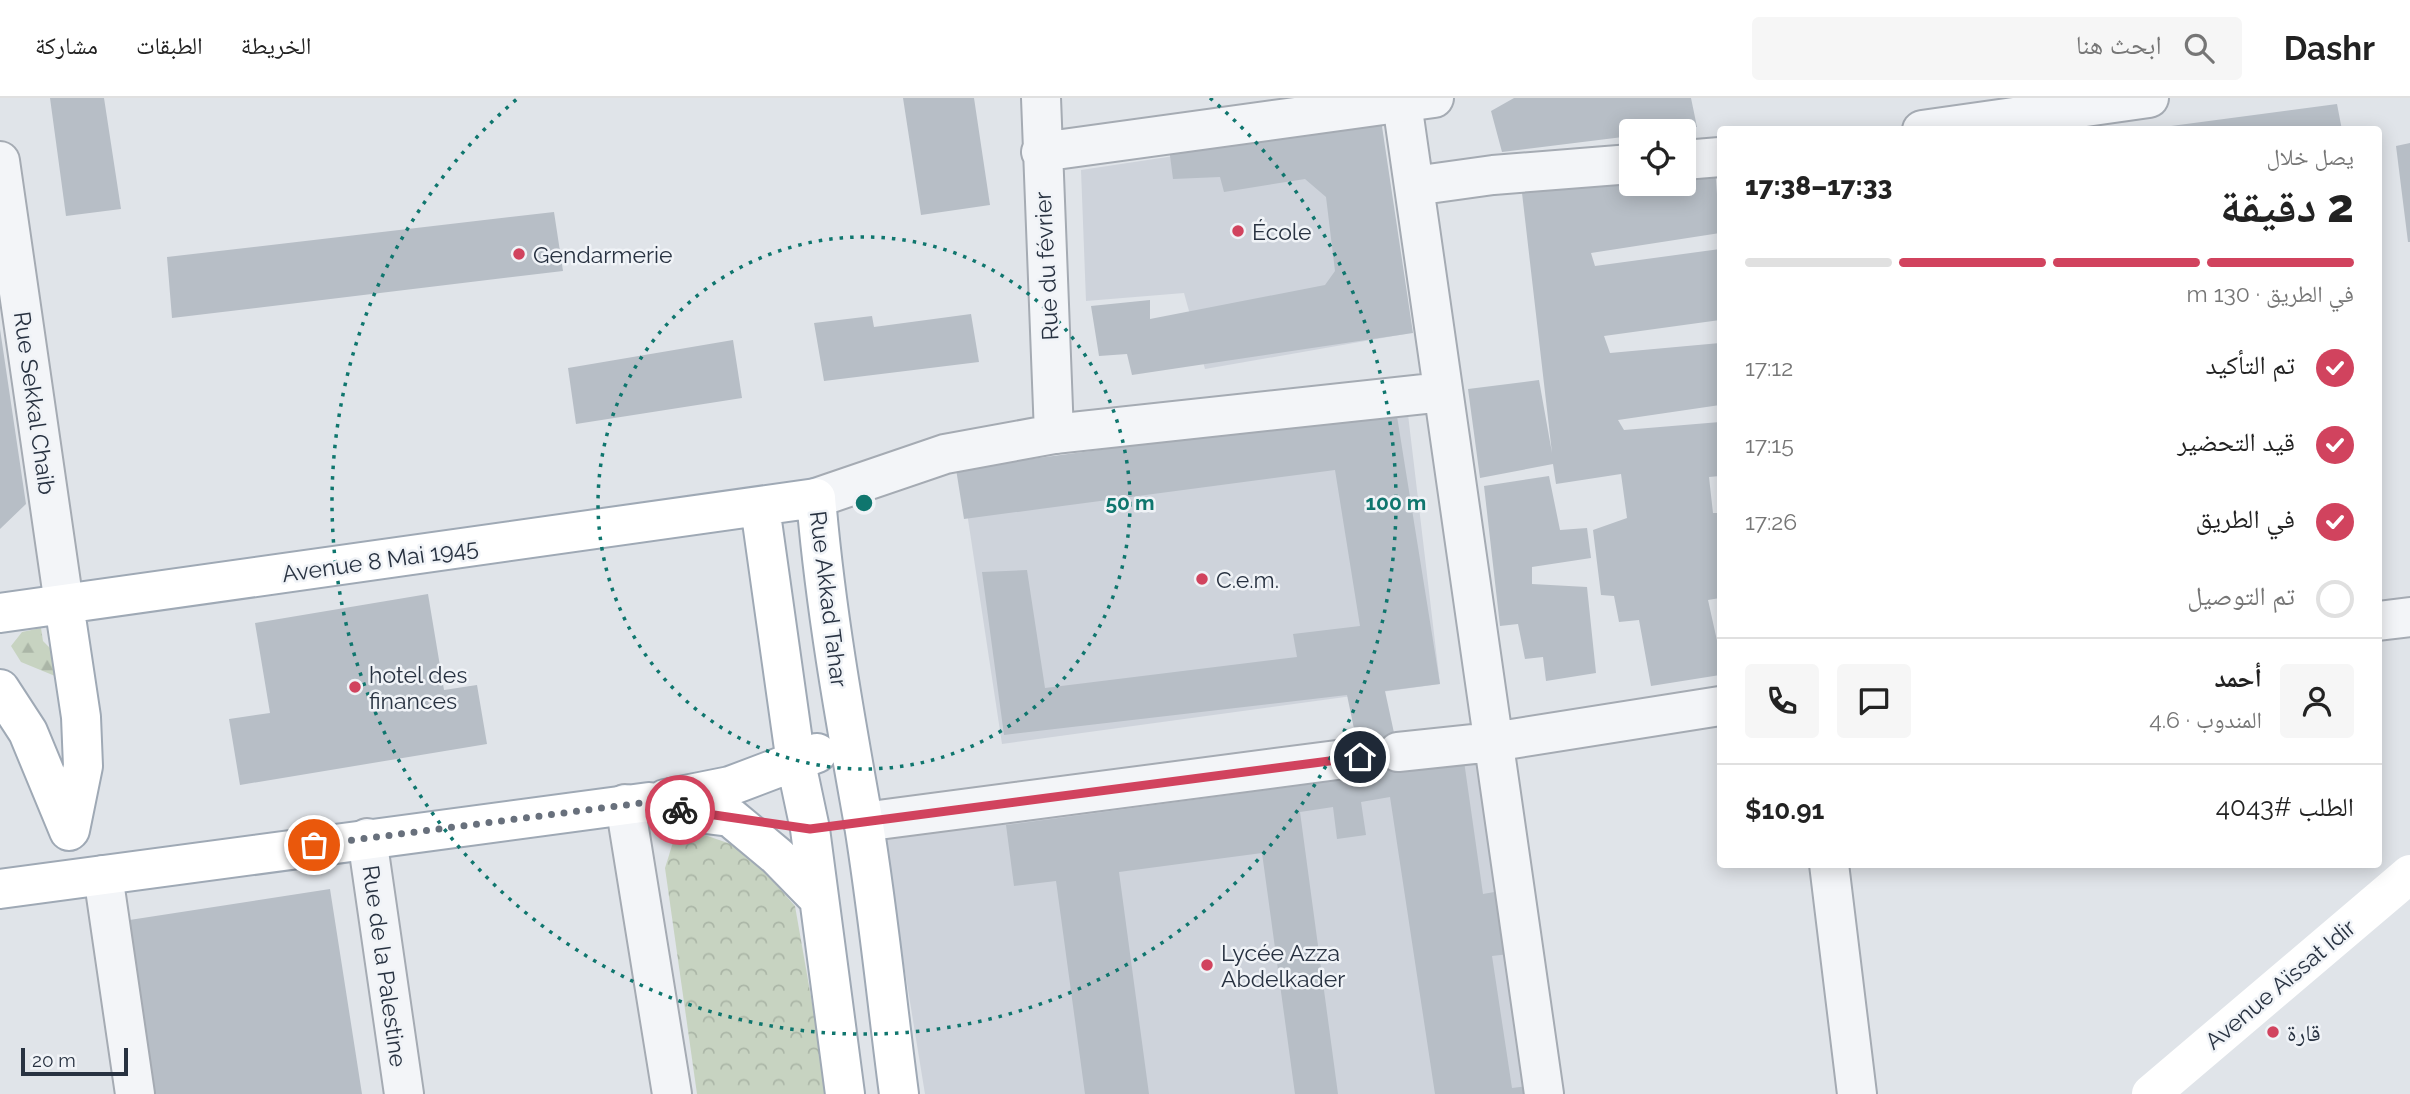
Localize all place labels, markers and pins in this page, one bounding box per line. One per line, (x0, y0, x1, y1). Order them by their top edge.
place label: École (1252, 218, 1312, 245)
marker: École (1230, 223, 1246, 239)
place label: Gendarmerie (533, 241, 673, 268)
marker: Gendarmerie (511, 246, 527, 262)
centre of rings (852, 491, 876, 515)
place label: C.e.m. (1216, 566, 1279, 593)
marker: C.e.m. (1194, 571, 1210, 587)
place label: hotel des finances (369, 661, 467, 714)
marker: hotel des finances (347, 679, 363, 695)
pin (1330, 727, 1390, 787)
pin (284, 815, 344, 875)
place label: Lycée Azza Abdelkader (1221, 939, 1345, 992)
marker: Lycée Azza Abdelkader (1199, 957, 1215, 973)
place label: قارة (2287, 1019, 2321, 1046)
marker: قارة (2265, 1024, 2281, 1040)

